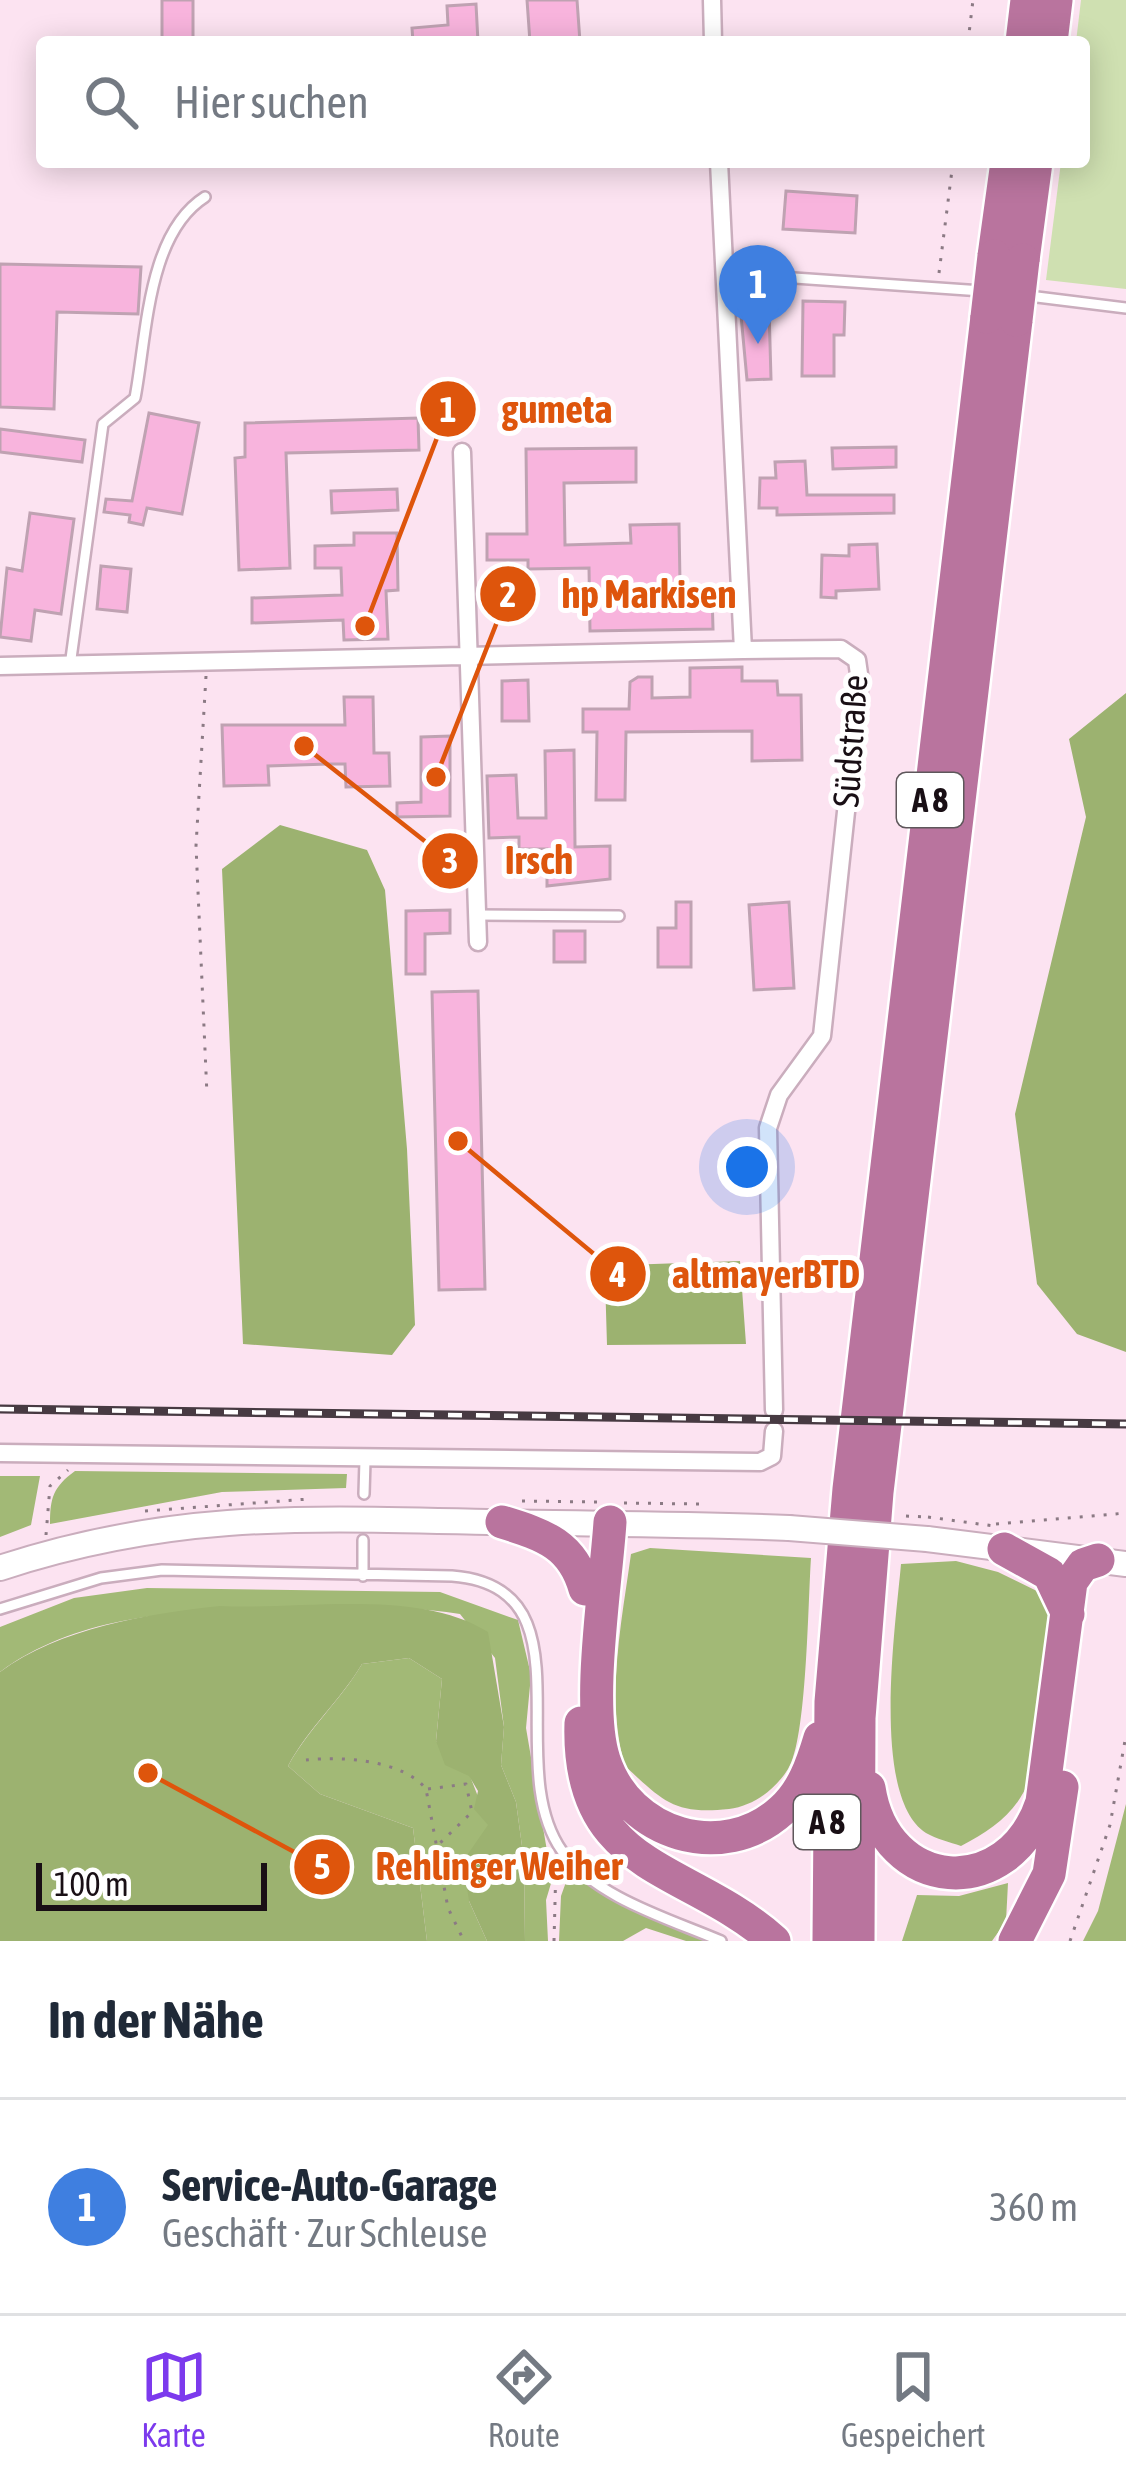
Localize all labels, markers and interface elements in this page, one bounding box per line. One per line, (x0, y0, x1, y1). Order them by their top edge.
search box (36, 36, 1090, 168)
icon: search (78, 69, 144, 135)
text: Hier suchen (174, 76, 369, 128)
pin: 1 (719, 245, 797, 344)
callout: gumeta (418, 372, 636, 447)
text: gumeta (502, 387, 612, 431)
text: 1 (440, 388, 456, 430)
callout: hp Markisen (478, 556, 760, 631)
text: hp Markisen (562, 572, 736, 616)
text: 2 (500, 573, 516, 615)
street label: Südstraße (824, 673, 876, 809)
road number: A 8 (897, 773, 963, 827)
callout: Irsch (420, 823, 597, 898)
text: Irsch (505, 838, 573, 882)
text: 3 (442, 839, 458, 881)
your location (717, 1137, 777, 1197)
callout: altmayerBTD (588, 1237, 884, 1312)
text: altmayerBTD (672, 1252, 860, 1296)
text: 4 (609, 1253, 626, 1295)
road number: A 8 (794, 1795, 860, 1849)
callout: Rehlinger Weiher (292, 1829, 647, 1904)
text: Rehlinger Weiher (376, 1844, 624, 1888)
text: 5 (314, 1845, 330, 1887)
scale bar (36, 1857, 267, 1910)
text: 100 m (54, 1865, 129, 1903)
text: In der Nähe (48, 1990, 264, 2049)
text: Service-Auto-Garage (162, 2159, 497, 2211)
text: 1 (78, 2185, 96, 2229)
text: 360 m (990, 2185, 1078, 2229)
text: Geschäft · Zur Schleuse (162, 2211, 488, 2255)
tab: Karte (141, 2344, 207, 2454)
tab: Route (488, 2344, 560, 2454)
tab: Gespeichert (841, 2344, 985, 2454)

